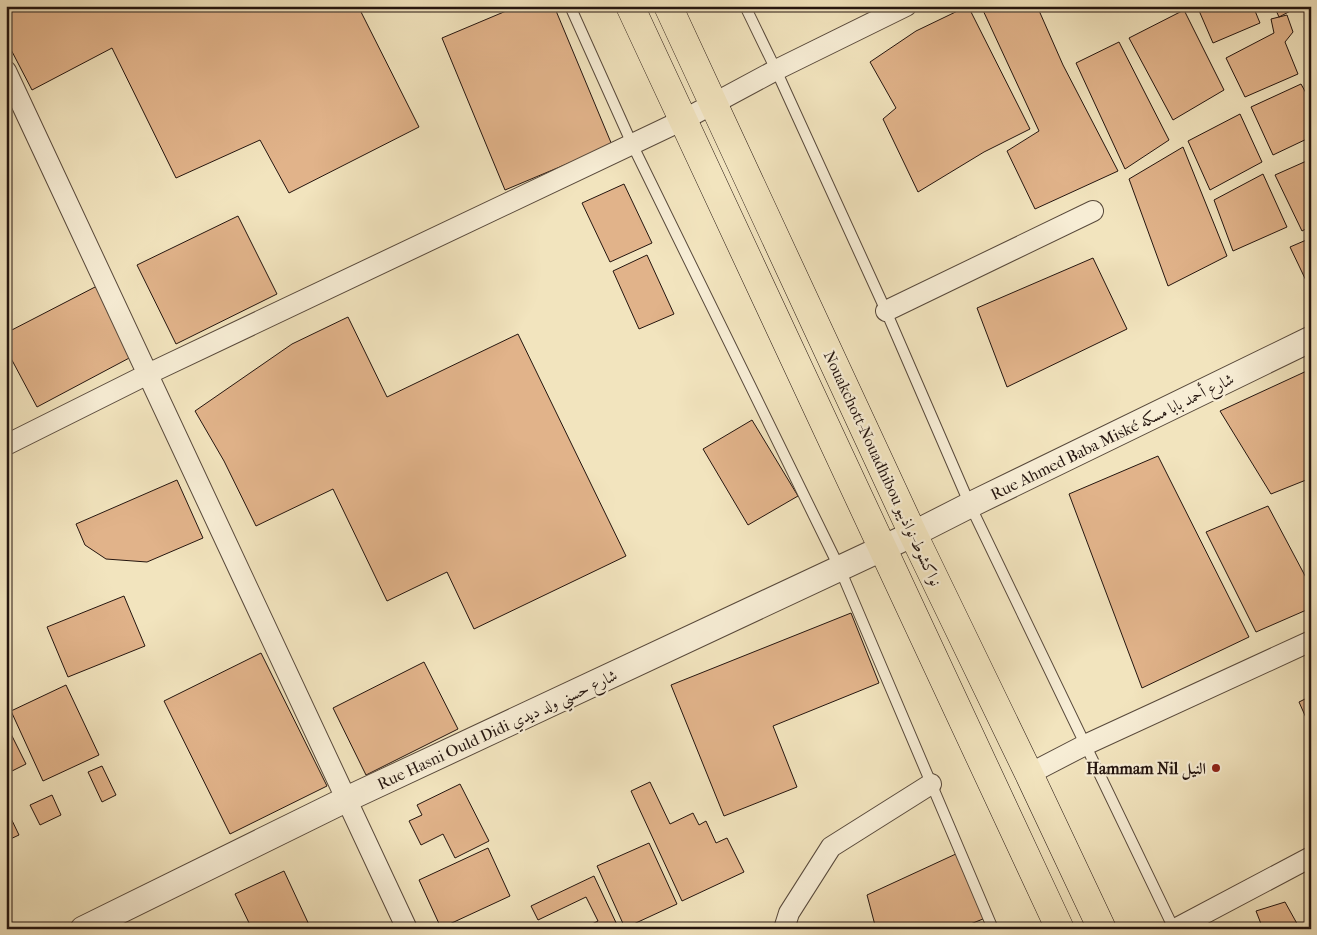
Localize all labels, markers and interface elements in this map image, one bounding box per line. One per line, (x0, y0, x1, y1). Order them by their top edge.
street label: Nouakchott-Nouadhibou نواكشوط-نواذيبو (819, 348, 946, 589)
street label: Rue Ahmed Baba Miské شارع أحمد بابا مسكه (987, 367, 1239, 507)
street label: Rue Hasni Ould Didi شارع حسني ولد ديدي (374, 665, 623, 799)
place label: Hammam Nil النيل (1086, 759, 1206, 780)
marker: Hammam Nil النيل (1210, 762, 1222, 774)

